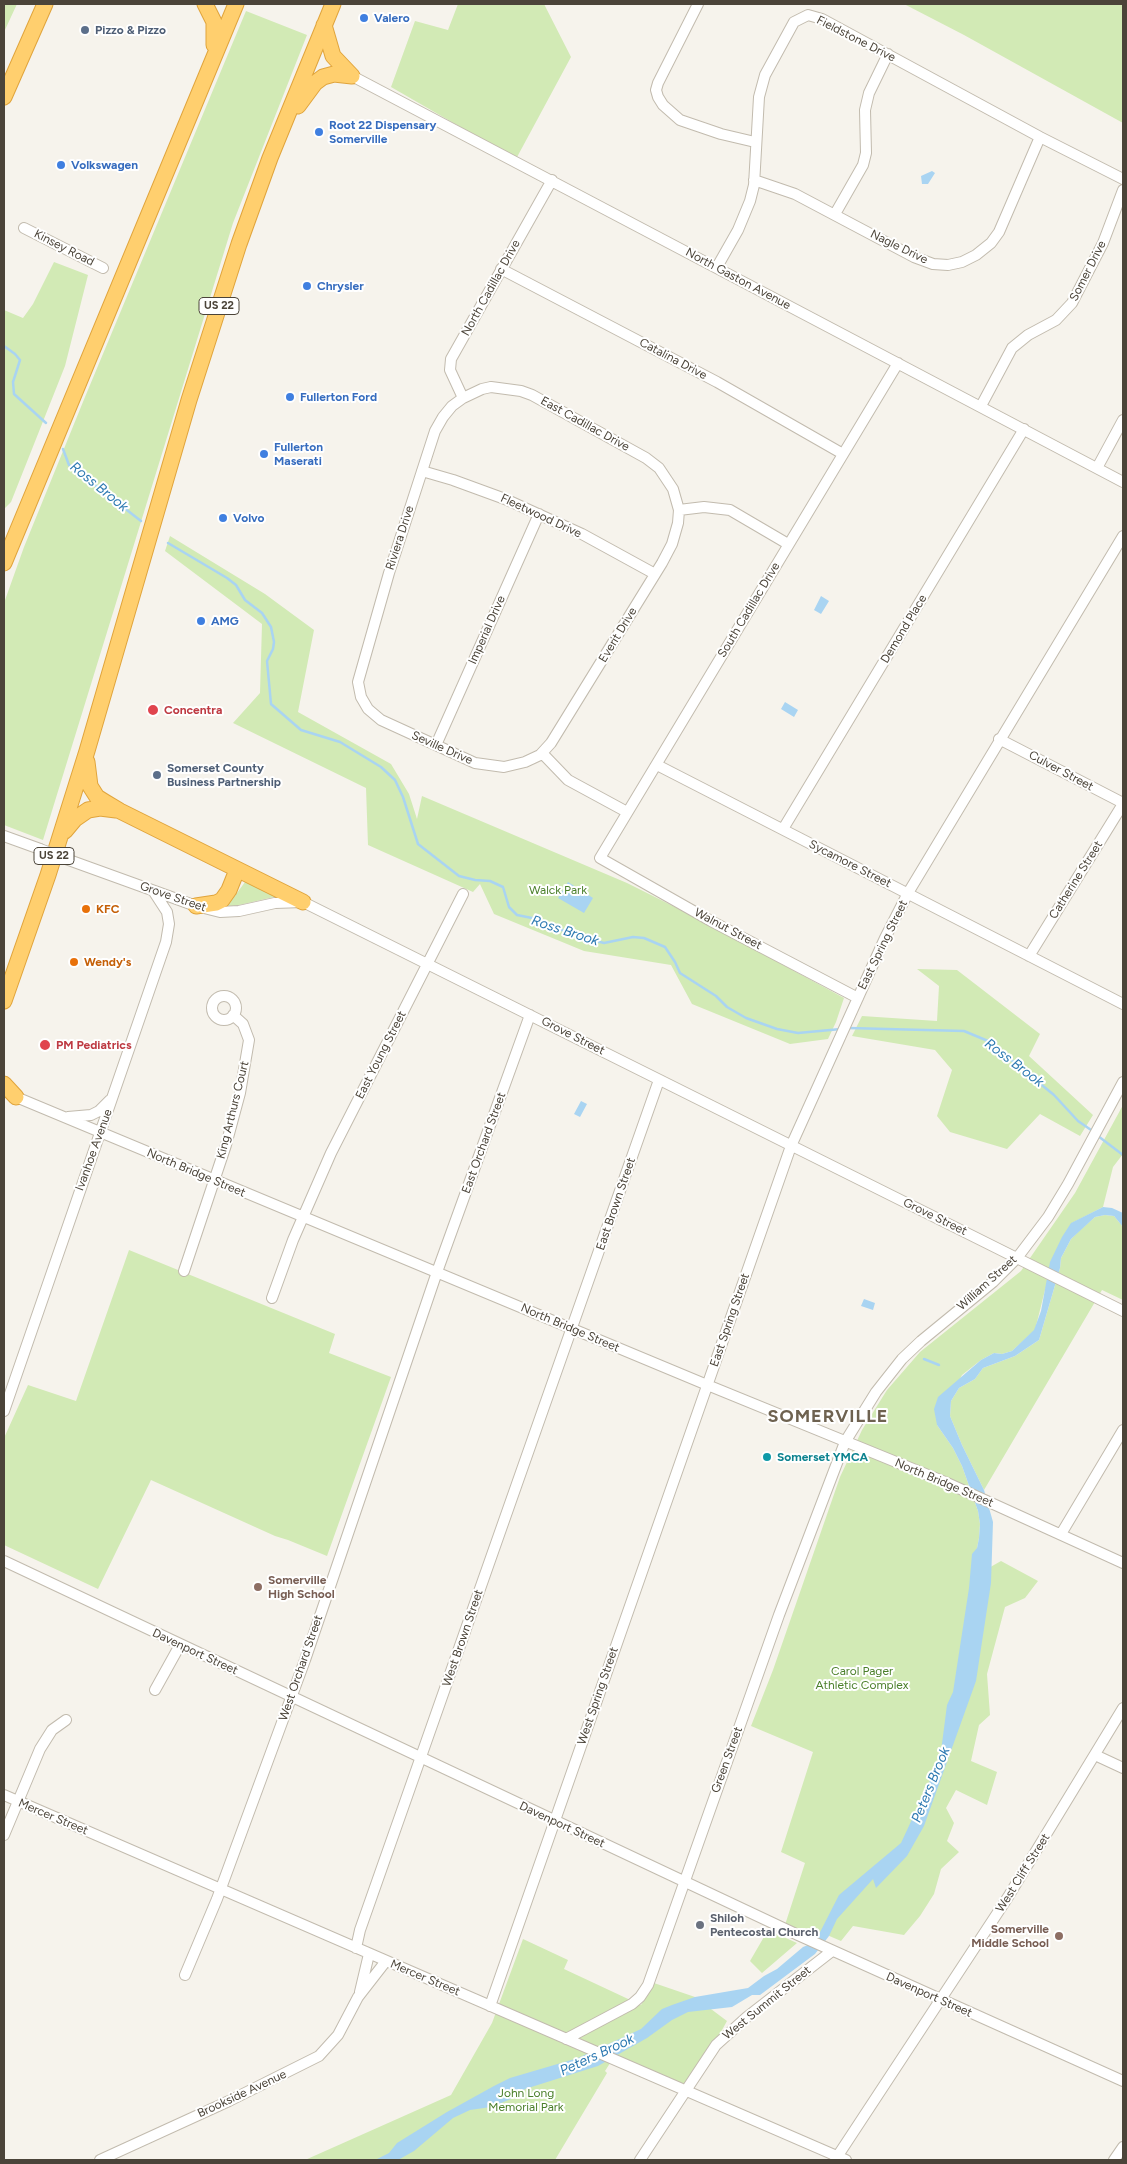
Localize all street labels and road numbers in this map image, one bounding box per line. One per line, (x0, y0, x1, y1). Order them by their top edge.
street label: Fieldstone Drive (814, 13, 898, 65)
street label: Kinsey Road (31, 227, 97, 269)
street label: Nagle Drive (868, 227, 930, 267)
street label: North Cadillac Drive (459, 237, 523, 339)
street label: Somer Drive (1067, 238, 1109, 304)
street label: North Gaston Avenue (683, 245, 793, 313)
road number: US 22 (199, 298, 239, 314)
street label: Catalina Drive (637, 335, 709, 383)
street label: East Cadillac Drive (538, 394, 632, 454)
street label: Fleetwood Drive (498, 491, 584, 541)
street label: Riviera Drive (383, 504, 417, 572)
street label: South Cadillac Drive (715, 560, 783, 660)
street label: Demond Place (878, 592, 930, 666)
street label: Imperial Drive (465, 594, 509, 666)
street label: Everit Drive (596, 605, 640, 665)
street label: Seville Drive (409, 728, 475, 768)
street label: Culver Street (1026, 748, 1096, 794)
street label: Sycamore Street (806, 837, 894, 891)
street label: Catherine Street (1046, 838, 1106, 922)
road number: US 22 (34, 848, 74, 864)
street label: Grove Street (138, 879, 208, 915)
street label: East Spring Street (855, 898, 911, 992)
street label: Walnut Street (692, 905, 764, 953)
street label: East Young Street (353, 1009, 409, 1101)
street label: Grove Street (539, 1014, 607, 1058)
street label: King Arthurs Court (214, 1060, 252, 1160)
street label: East Orchard Street (459, 1090, 509, 1196)
street label: Ivanhoe Avenue (73, 1107, 115, 1193)
street label: North Bridge Street (144, 1146, 248, 1200)
street label: East Brown Street (593, 1156, 639, 1252)
street label: Grove Street (901, 1195, 969, 1239)
street label: William Street (954, 1252, 1020, 1314)
street label: East Spring Street (707, 1271, 753, 1369)
street label: North Bridge Street (518, 1301, 622, 1355)
street label: North Bridge Street (892, 1456, 996, 1510)
street label: West Brown Street (440, 1588, 486, 1688)
street label: West Orchard Street (276, 1613, 326, 1723)
street label: Davenport Street (150, 1626, 240, 1678)
street label: West Spring Street (575, 1645, 621, 1747)
street label: Green Street (708, 1725, 746, 1795)
street label: Mercer Street (16, 1796, 90, 1838)
street label: Davenport Street (517, 1799, 607, 1851)
street label: West Cliff Street (993, 1831, 1053, 1915)
street label: Mercer Street (388, 1957, 462, 1999)
street label: West Summit Street (720, 1963, 814, 2043)
street label: Davenport Street (884, 1970, 974, 2020)
street label: Brookside Avenue (195, 2067, 289, 2121)

